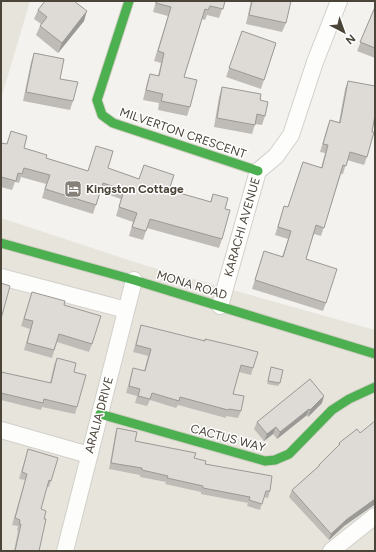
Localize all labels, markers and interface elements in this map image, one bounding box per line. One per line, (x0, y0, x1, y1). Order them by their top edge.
north arrow (324, 12, 364, 52)
text: N (343, 31, 358, 47)
street label: MILVERTON CRESCENT (118, 105, 249, 161)
street label: KARACHI AVENUE (221, 176, 263, 278)
hotel icon: Kingston Cottage (63, 179, 83, 199)
place label: Kingston Cottage (86, 182, 184, 196)
street label: MONA ROAD (155, 268, 229, 302)
street label: ARALIA DRIVE (82, 375, 116, 455)
street label: CACTUS WAY (189, 421, 268, 455)

